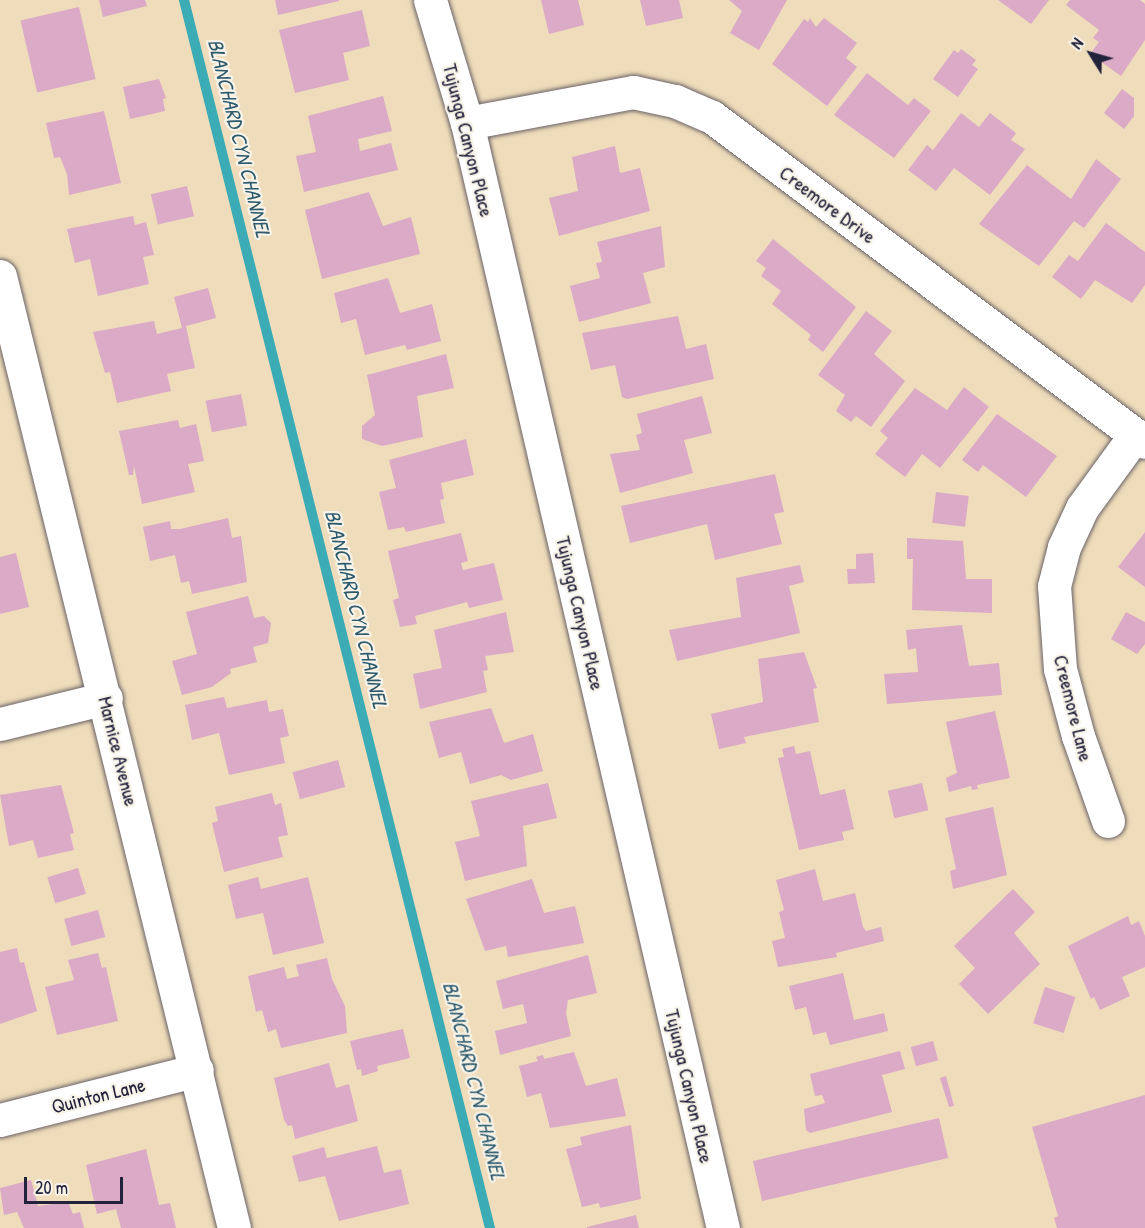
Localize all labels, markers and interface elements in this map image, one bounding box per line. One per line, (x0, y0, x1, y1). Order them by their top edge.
north arrow (1061, 24, 1121, 84)
text: N (1065, 33, 1088, 53)
water label: BLANCHARD CYN CHANNEL (202, 36, 276, 240)
street label: Tujunga Canyon Place (438, 61, 500, 219)
street label: Creemore Drive (775, 160, 881, 248)
water label: BLANCHARD CYN CHANNEL (319, 507, 393, 711)
street label: Tujunga Canyon Place (552, 534, 610, 692)
street label: Creemore Lane (1049, 652, 1099, 764)
street label: Marnice Avenue (94, 694, 144, 808)
water label: BLANCHARD CYN CHANNEL (437, 979, 511, 1183)
street label: Tujunga Canyon Place (661, 1007, 719, 1165)
street label: Quinton Lane (49, 1072, 147, 1118)
scale bar (27, 1165, 126, 1203)
text: 20 m (35, 1175, 68, 1200)

